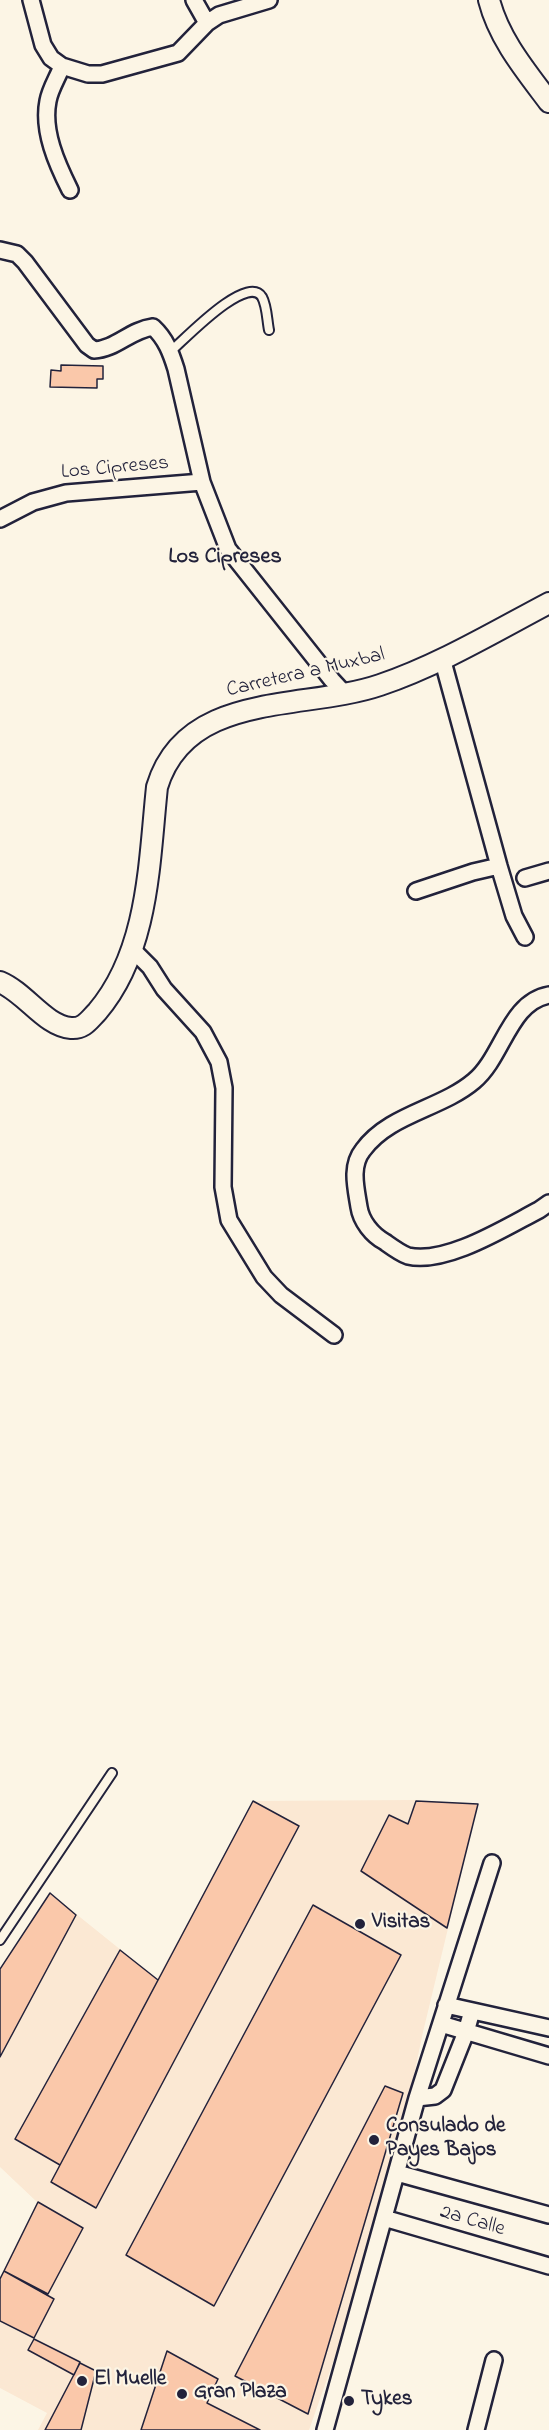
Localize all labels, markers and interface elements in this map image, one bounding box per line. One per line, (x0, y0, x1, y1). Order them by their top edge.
street label: Los Cipreses (60, 452, 170, 486)
district label: Los Cipreses (168, 545, 282, 571)
street label: Carretera a Muxbal (224, 644, 388, 704)
place label: Visitas (372, 1911, 430, 1937)
marker: Visitas (353, 1917, 367, 1931)
place label: Consulado de Payes Bajos (386, 2115, 505, 2165)
marker: Consulado de Payes Bajos (367, 2133, 381, 2147)
street label: 2a Calle (437, 2201, 507, 2243)
place label: El Muelle (94, 2368, 166, 2394)
marker: El Muelle (75, 2374, 89, 2388)
place label: Gran Plaza (194, 2381, 287, 2407)
marker: Gran Plaza (175, 2387, 189, 2401)
place label: Tykes (361, 2388, 412, 2414)
marker: Tykes (342, 2394, 356, 2408)

